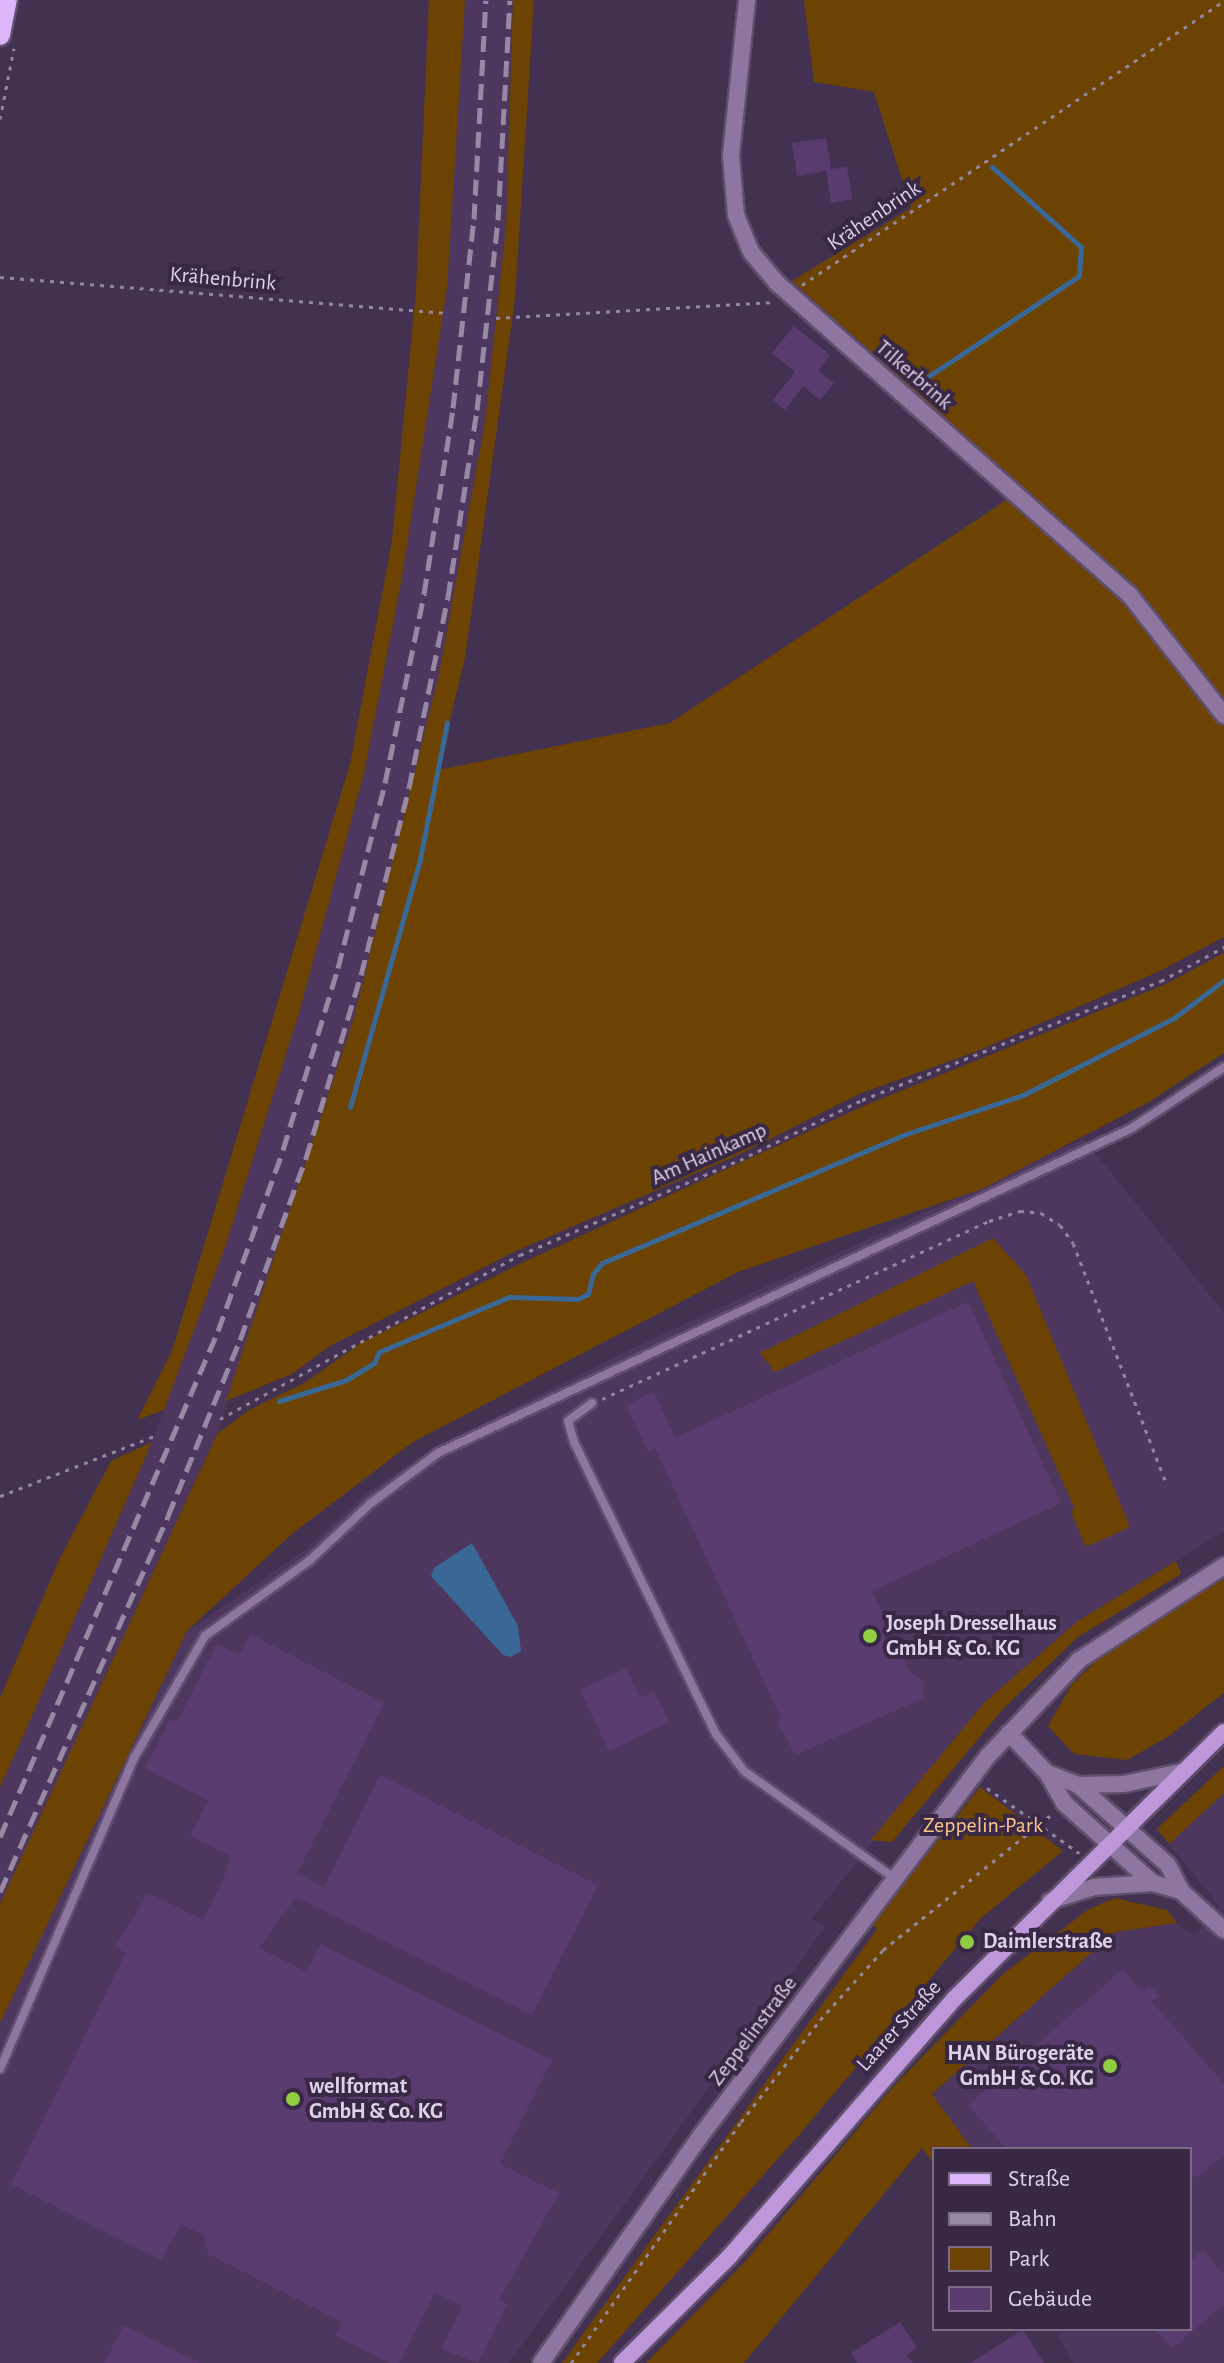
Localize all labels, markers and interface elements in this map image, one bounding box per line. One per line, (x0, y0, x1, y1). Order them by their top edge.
street label: Krähenbrink (822, 175, 926, 257)
street label: Krähenbrink (169, 261, 277, 297)
street label: Tilkerbrink (870, 334, 958, 416)
street label: Am Hainkamp (647, 1117, 771, 1191)
place label: Joseph Dresselhaus GmbH & Co. KG (886, 1610, 1057, 1662)
marker: Joseph Dresselhaus GmbH & Co. KG (861, 1627, 879, 1645)
park label: Zeppelin-Park (923, 1813, 1043, 1839)
place label: Daimlerstraße (983, 1929, 1113, 1955)
marker: Daimlerstraße (958, 1933, 976, 1951)
street label: Zeppelinstraße (703, 1971, 803, 2091)
street label: Laarer Straße (851, 1975, 947, 2077)
place label: HAN Bürogeräte GmbH & Co. KG (947, 2040, 1094, 2092)
marker: HAN Bürogeräte GmbH & Co. KG (1101, 2057, 1119, 2075)
place label: wellformat GmbH & Co. KG (309, 2073, 443, 2124)
marker: wellformat GmbH & Co. KG (284, 2090, 302, 2108)
legend (932, 2147, 1192, 2331)
text: Straße (1008, 2167, 1070, 2191)
text: Bahn (1008, 2207, 1057, 2231)
text: Park (1008, 2247, 1049, 2271)
text: Gebäude (1008, 2287, 1092, 2311)

